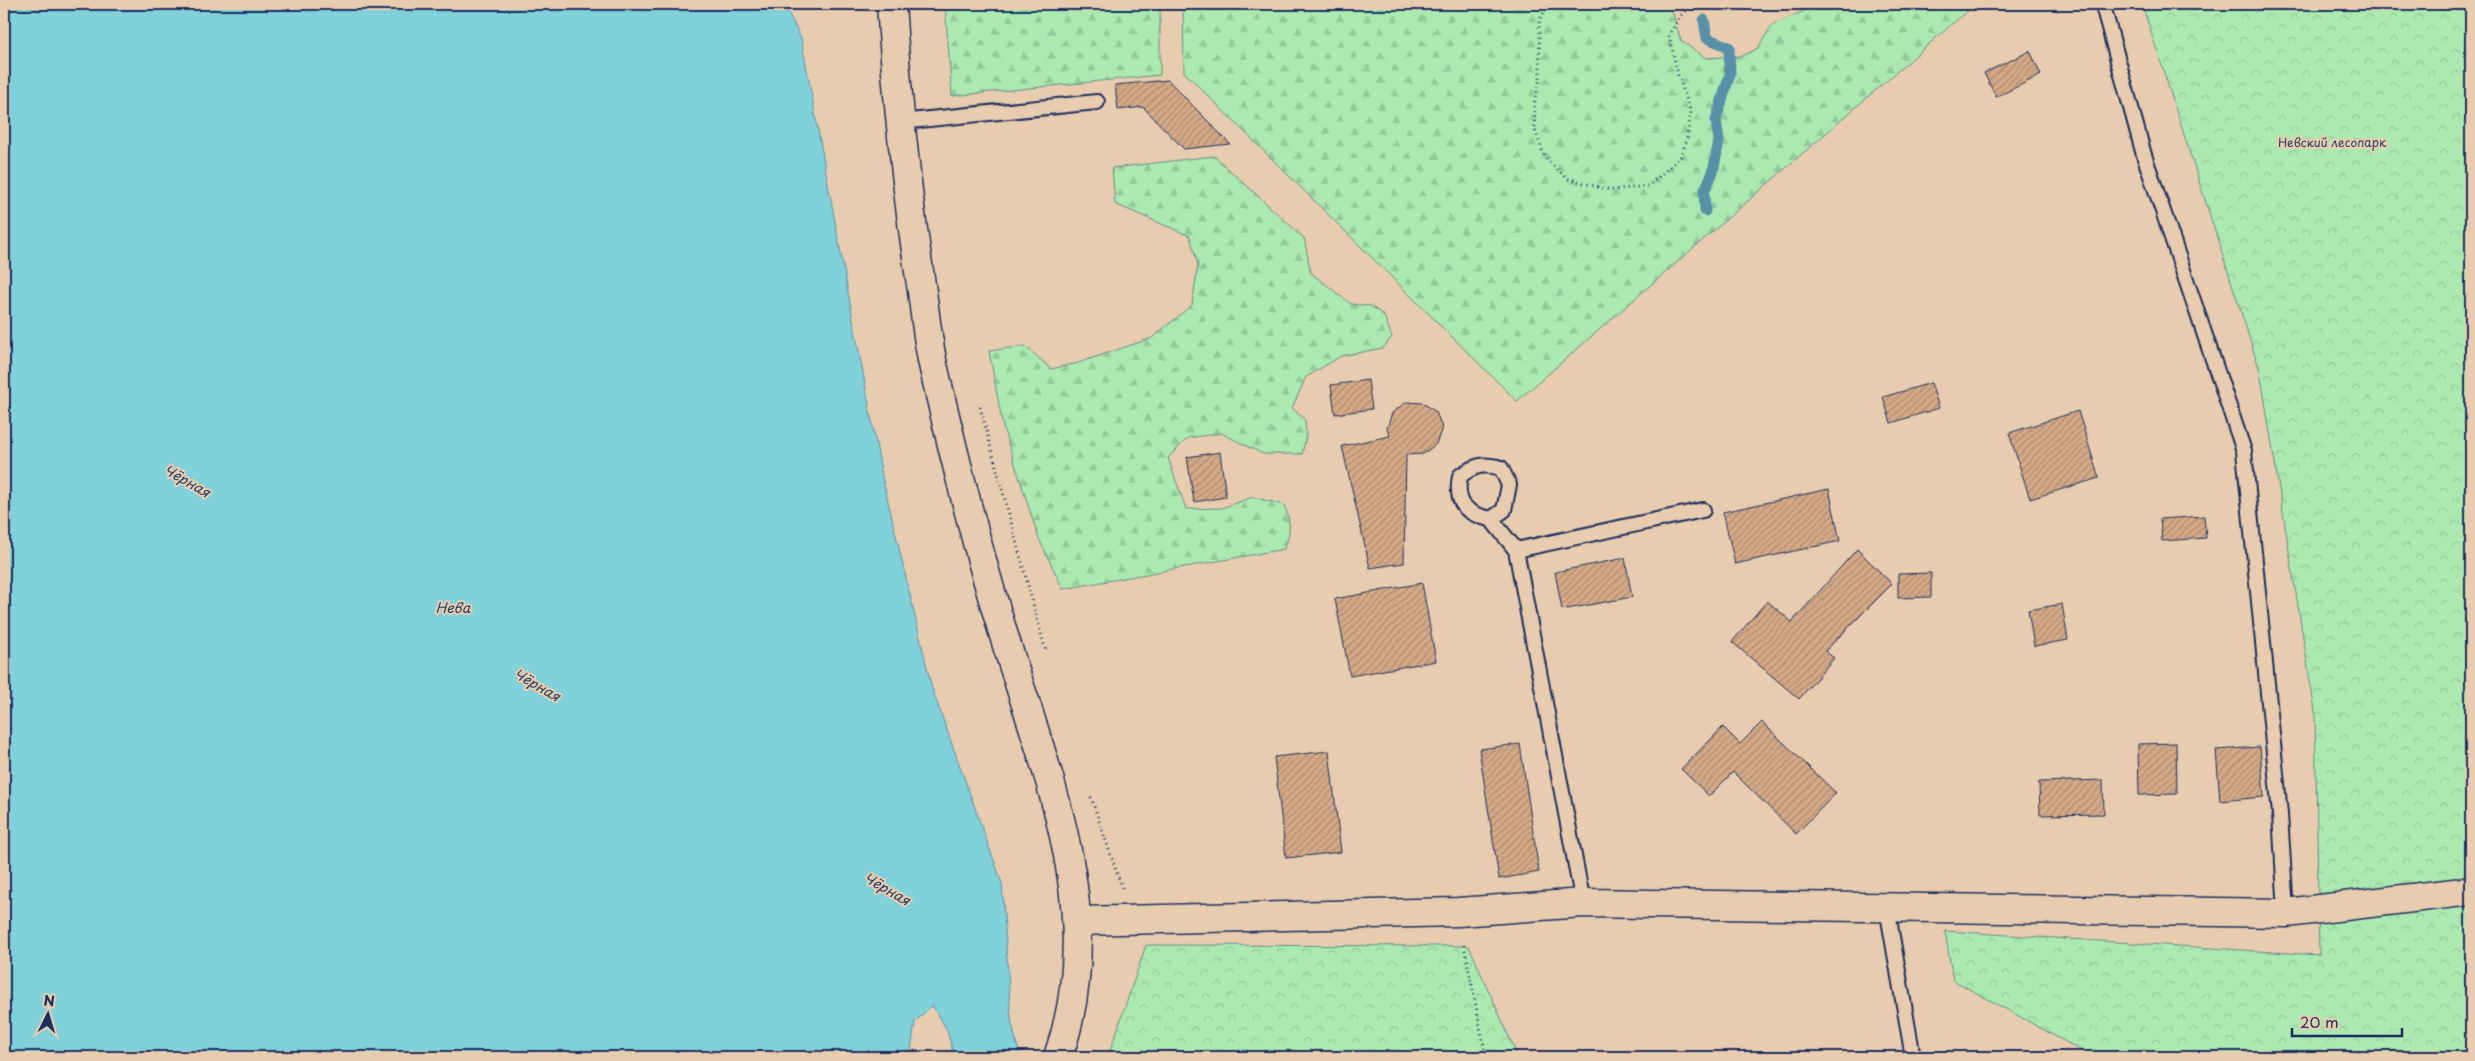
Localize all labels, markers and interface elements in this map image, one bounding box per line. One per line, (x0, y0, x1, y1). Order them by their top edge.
park label: Невский лесопарк (2278, 133, 2387, 151)
water label: Чёрная (160, 459, 216, 503)
water label: Нева (436, 597, 472, 618)
water label: Чёрная (510, 663, 566, 707)
water label: Чёрная (860, 867, 916, 911)
north arrow (22, 988, 72, 1038)
text: N (43, 990, 56, 1011)
scale bar (2292, 1006, 2402, 1038)
text: 20 m (2300, 1010, 2339, 1033)

